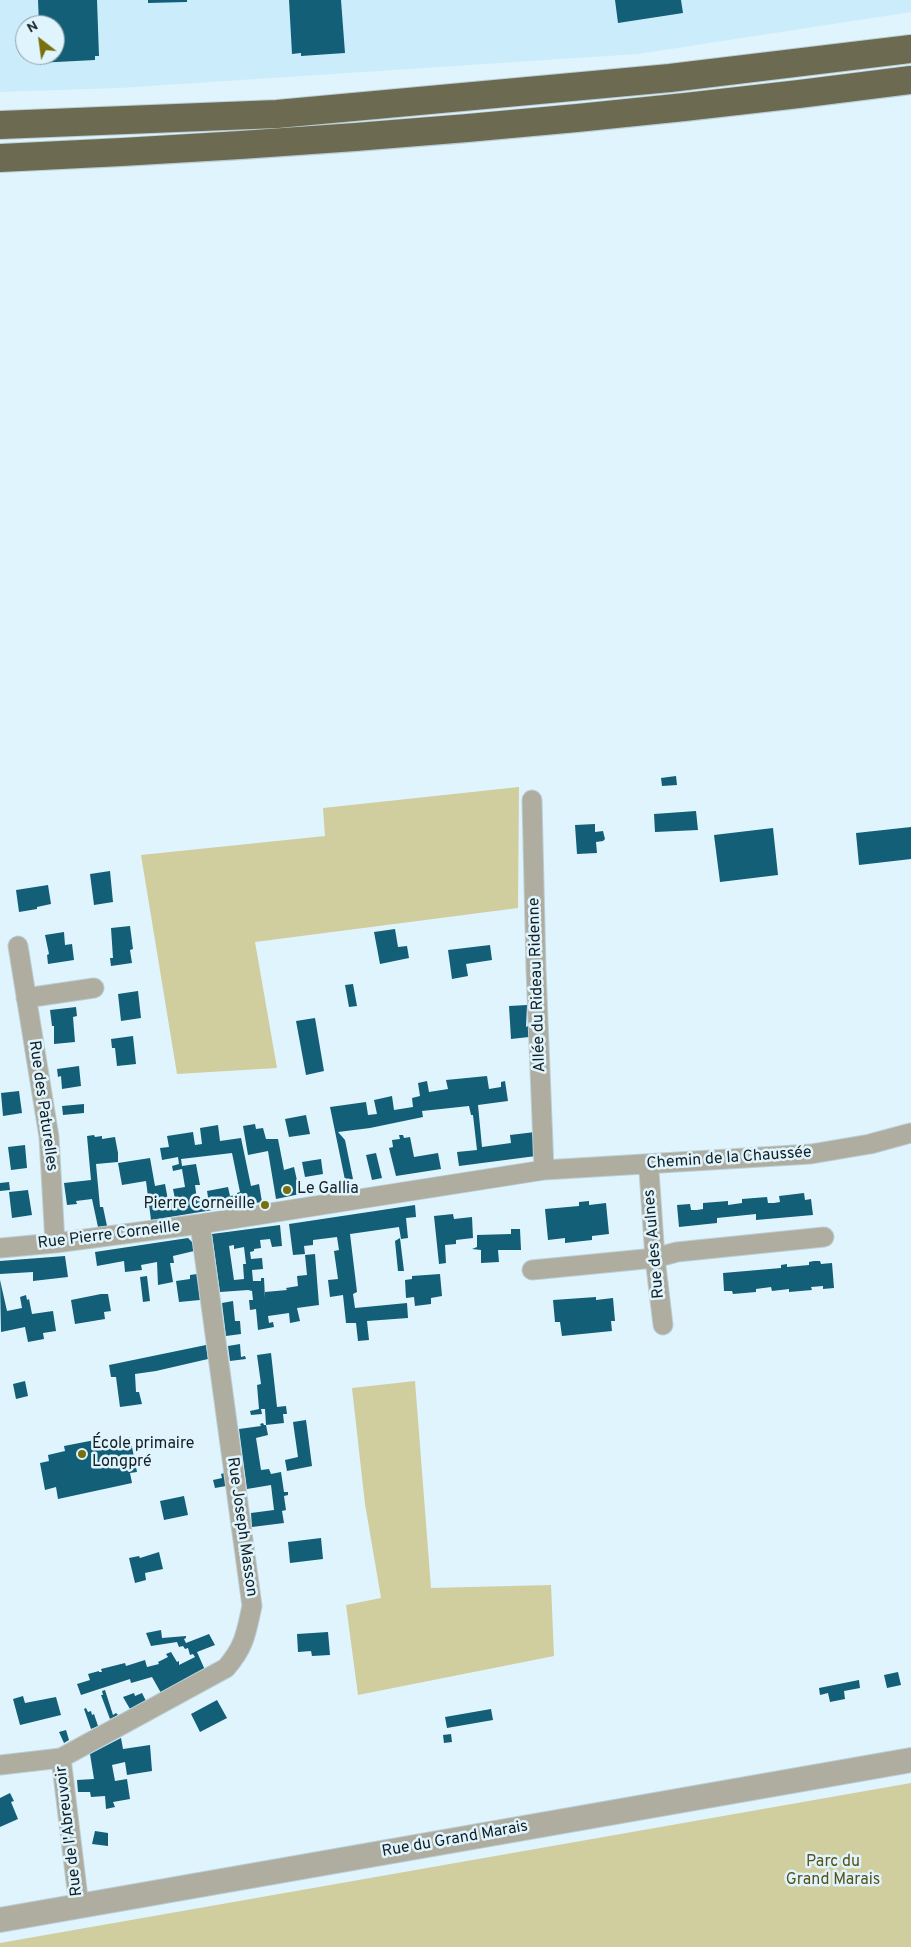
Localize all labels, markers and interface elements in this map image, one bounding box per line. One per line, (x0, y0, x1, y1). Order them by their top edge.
north arrow (15, 15, 65, 65)
text: N (24, 18, 41, 37)
street label: Allée du Rideau Ridenne (525, 897, 551, 1073)
street label: Rue des Paturelles (23, 1039, 61, 1173)
street label: Chemin de la Chaussée (646, 1144, 812, 1174)
place label: Le Gallia (297, 1180, 359, 1200)
marker: Le Gallia (281, 1184, 293, 1196)
street label: Rue des Aulnes (641, 1189, 669, 1299)
place label: Pierre Corneille (143, 1195, 255, 1215)
marker: Pierre Corneille (259, 1199, 271, 1211)
street label: Rue Pierre Corneille (37, 1218, 181, 1254)
place label: École primaire Longpré (92, 1435, 194, 1473)
marker: École primaire Longpré (76, 1448, 88, 1460)
street label: Rue Joseph Masson (222, 1456, 260, 1598)
street label: Rue de l'Abreuvoir (52, 1765, 88, 1897)
street label: Rue du Grand Marais (381, 1818, 529, 1862)
park label: Parc du Grand Marais (786, 1853, 880, 1891)

